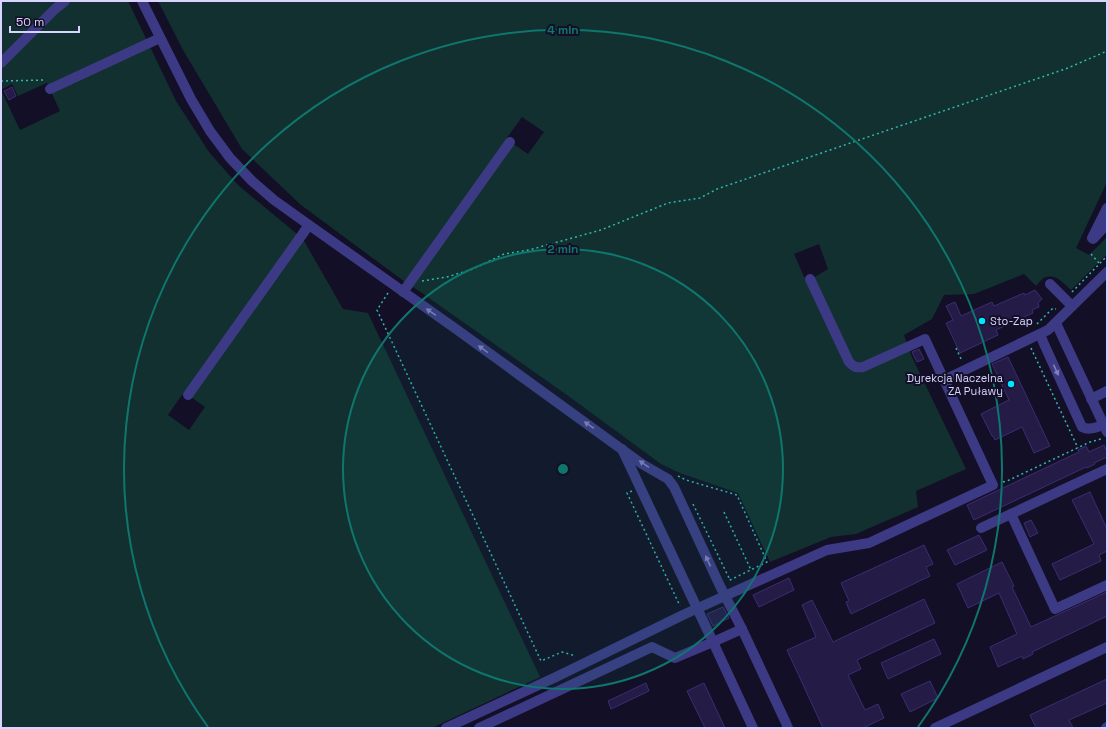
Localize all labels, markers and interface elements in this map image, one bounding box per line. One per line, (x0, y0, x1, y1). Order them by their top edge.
scale bar (10, 8, 79, 34)
text: 50 m (16, 14, 44, 30)
text: 4 min (547, 22, 579, 38)
text: 2 min (547, 241, 579, 257)
one-way arrow (426, 308, 437, 316)
place label: Sto-Zap (990, 314, 1033, 328)
marker: Sto-Zap (977, 316, 987, 326)
one-way arrow (478, 345, 489, 353)
one-way arrow (1053, 365, 1059, 376)
place label: Dyrekcja Naczelna ZA Puławy (907, 371, 1004, 398)
marker: Dyrekcja Naczelna ZA Puławy (1006, 379, 1016, 389)
one-way arrow (584, 421, 594, 429)
one-way arrow (638, 460, 649, 468)
centre of rings (556, 462, 570, 476)
one-way arrow (705, 555, 711, 566)

